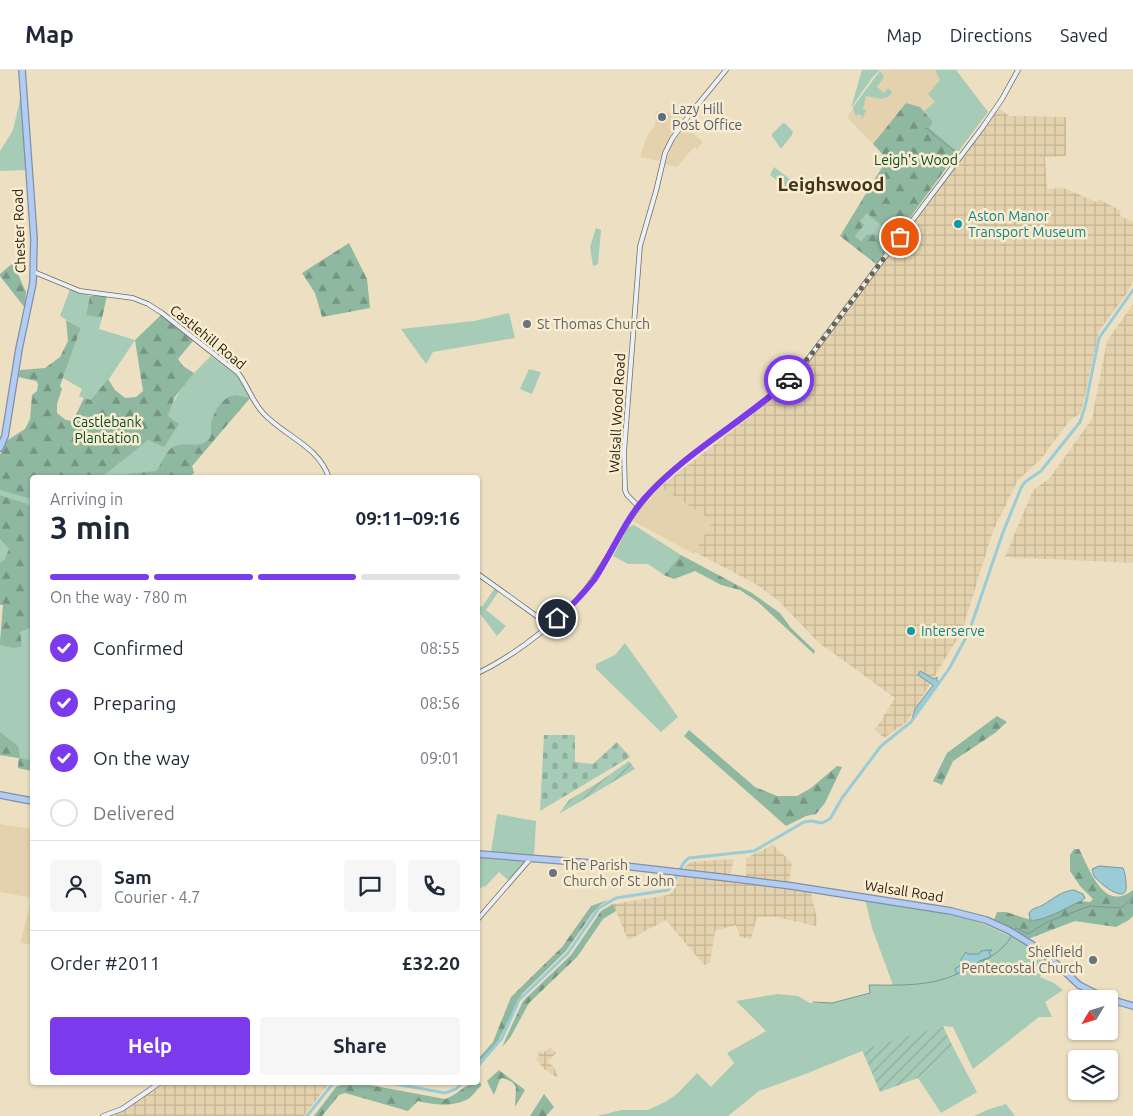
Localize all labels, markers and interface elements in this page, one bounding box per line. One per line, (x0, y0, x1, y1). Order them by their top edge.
text: Map (25, 21, 74, 48)
text: Map (886, 25, 922, 45)
text: Directions (950, 25, 1032, 45)
text: Saved (1060, 25, 1108, 45)
place label: Lazy Hill Post Office (672, 101, 742, 133)
marker: Lazy Hill Post Office (656, 111, 668, 123)
park label: Leigh's Wood (874, 152, 958, 168)
district label: Leighswood (778, 173, 884, 195)
street label: Chester Road (10, 189, 28, 273)
place label: Aston Manor Transport Museum (968, 208, 1086, 240)
pin (879, 216, 921, 258)
marker: Aston Manor Transport Museum (952, 218, 964, 230)
icon: bag (886, 223, 914, 251)
street label: Castlehill Road (167, 302, 249, 372)
place label: St Thomas Church (537, 316, 650, 332)
marker: St Thomas Church (521, 318, 533, 330)
street label: Walsall Wood Road (606, 353, 628, 473)
courier (764, 355, 814, 405)
icon: car (775, 366, 803, 394)
park label: Castlebank Plantation (72, 414, 142, 446)
text: Arriving in (50, 490, 123, 508)
text: 09:11–09:16 (355, 507, 460, 529)
text: 3 min (50, 509, 131, 545)
text: On the way · 780 m (50, 588, 187, 606)
pin (536, 597, 578, 639)
icon: home (543, 604, 571, 632)
place label: Interserve (921, 623, 985, 639)
marker: Interserve (905, 625, 917, 637)
icon: check (50, 634, 78, 662)
text: Confirmed (93, 637, 184, 659)
text: 08:55 (420, 639, 460, 657)
icon: check (50, 689, 78, 717)
text: Preparing (93, 692, 177, 714)
text: 08:56 (420, 694, 460, 712)
icon: check (50, 744, 78, 772)
text: On the way (93, 747, 190, 769)
text: 09:01 (420, 749, 460, 767)
text: Delivered (93, 802, 175, 824)
place label: The Parish Church of St John (563, 857, 674, 889)
button: person (50, 860, 102, 912)
button: chat (344, 860, 396, 912)
button: phone (408, 860, 460, 912)
text: Sam (114, 866, 152, 888)
marker: The Parish Church of St John (547, 867, 559, 879)
street label: Walsall Road (863, 877, 945, 905)
text: Courier · 4.7 (114, 888, 200, 906)
place label: Shelfield Pentecostal Church (961, 944, 1083, 976)
text: Order #2011 (50, 952, 160, 974)
text: £32.20 (402, 952, 460, 974)
marker: Shelfield Pentecostal Church (1087, 954, 1099, 966)
north arrow (1068, 990, 1118, 1040)
map controls (1068, 990, 1118, 1100)
button: Help (50, 1017, 250, 1075)
button: Share (260, 1017, 460, 1075)
button: layers (1068, 1050, 1118, 1100)

